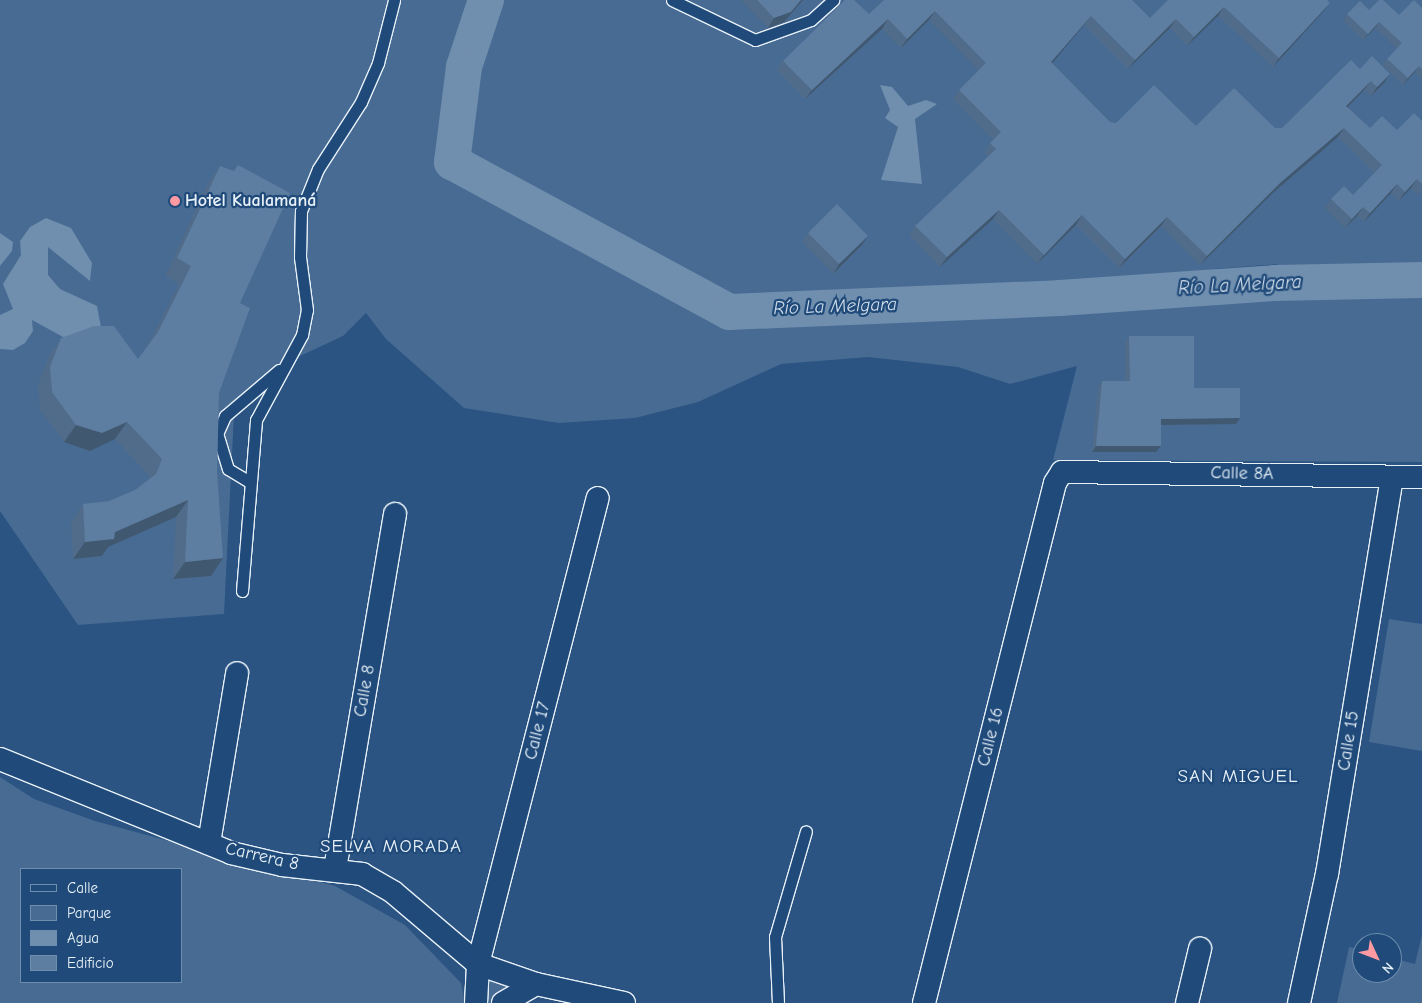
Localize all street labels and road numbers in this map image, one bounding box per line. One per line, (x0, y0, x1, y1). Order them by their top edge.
street label: Calle 8A (1210, 463, 1274, 485)
street label: Calle 8 (350, 663, 380, 719)
street label: Calle 17 (520, 700, 556, 762)
street label: Calle 16 (973, 705, 1009, 769)
street label: Calle 15 (1334, 710, 1364, 772)
street label: Carrera 8 (223, 838, 301, 876)

